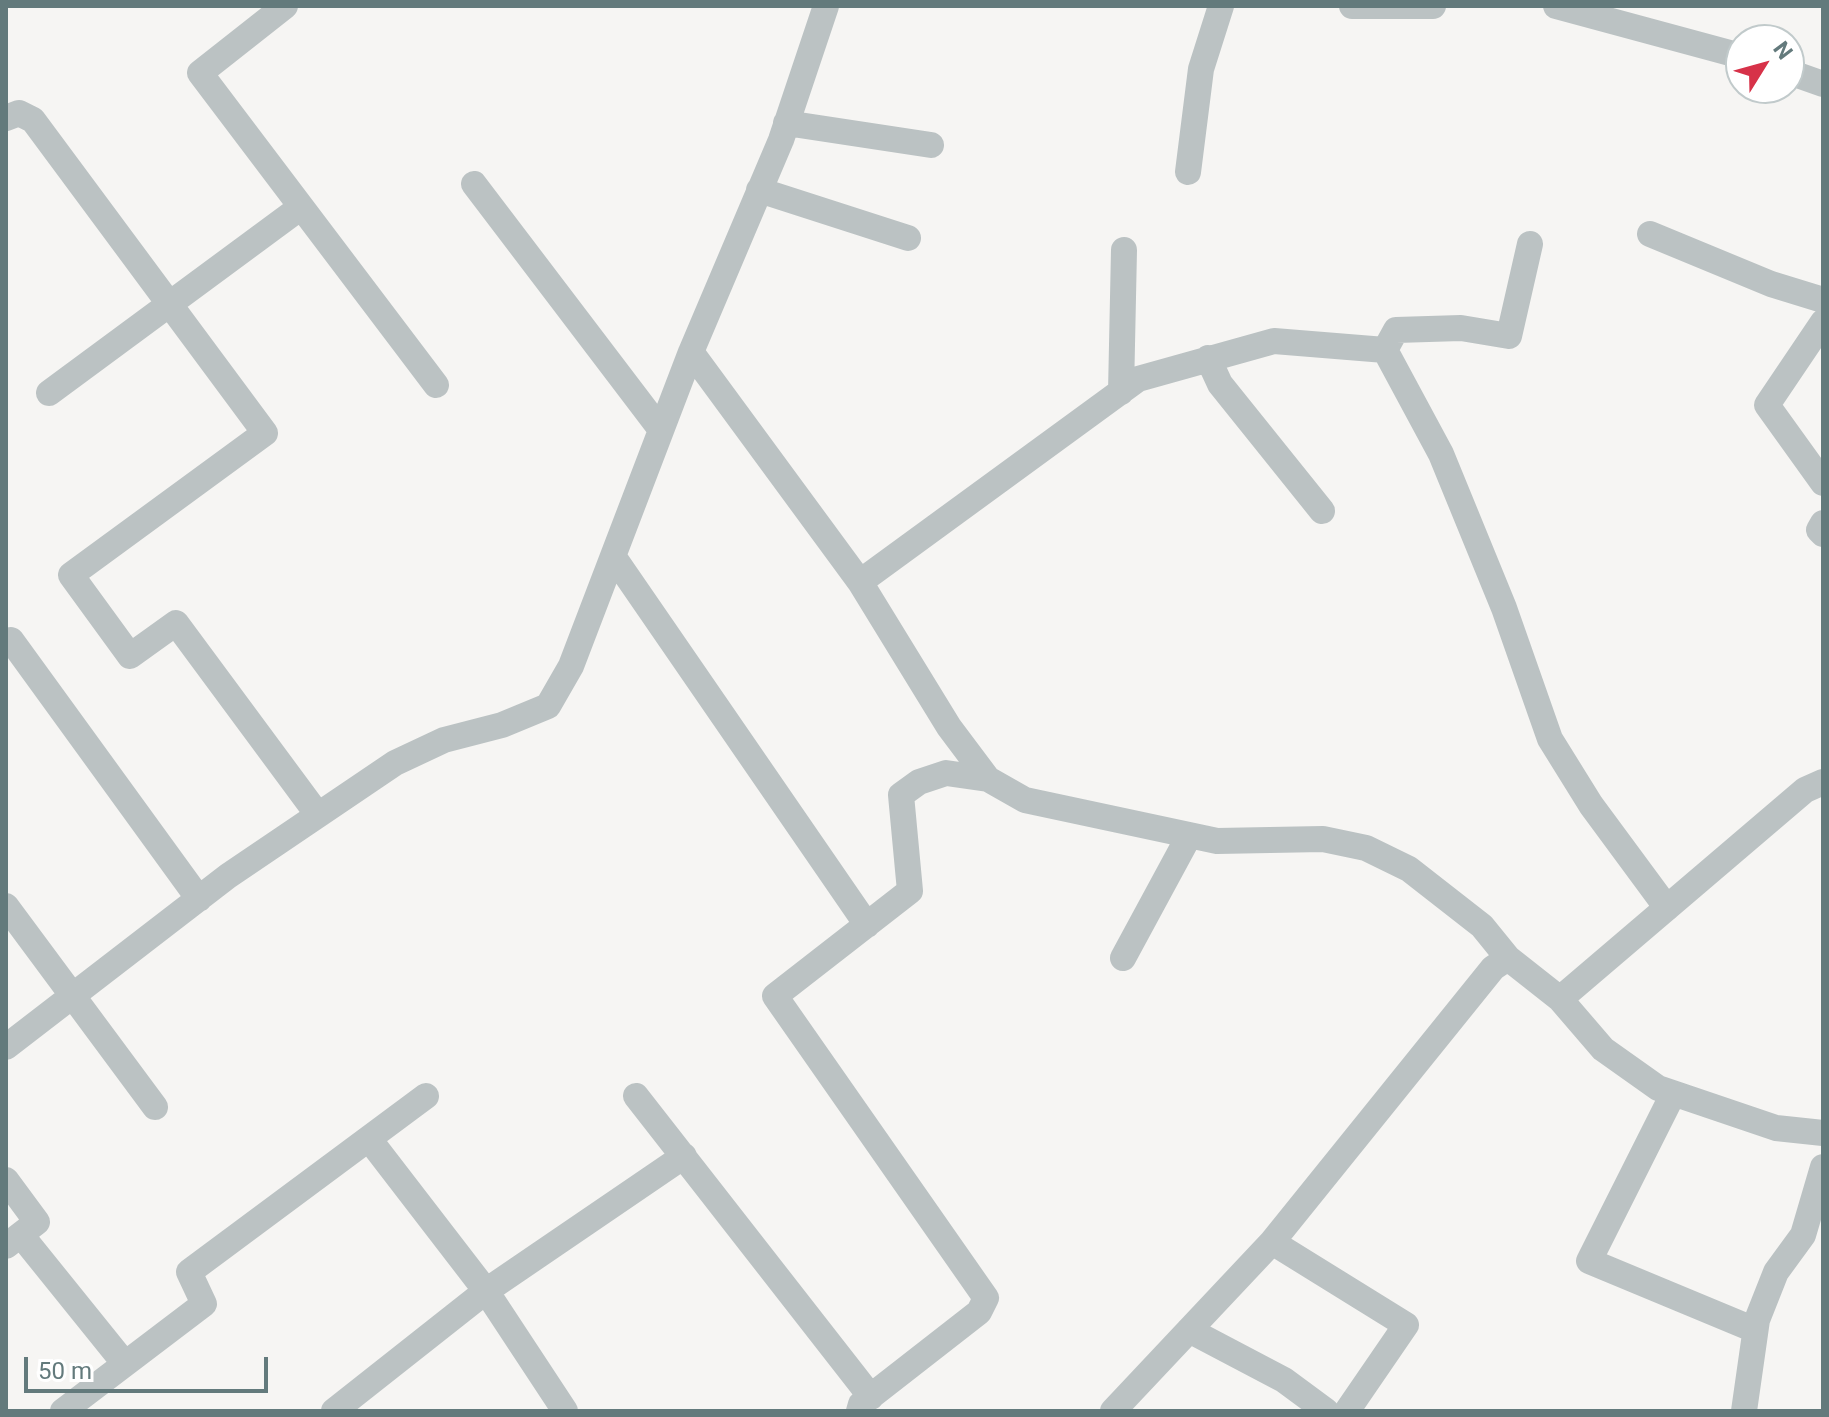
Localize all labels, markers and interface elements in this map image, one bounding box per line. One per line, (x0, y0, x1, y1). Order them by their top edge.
north arrow (1725, 24, 1805, 104)
text: N (1768, 37, 1798, 64)
scale bar (28, 1341, 272, 1391)
text: 50 m (38, 1357, 92, 1385)

